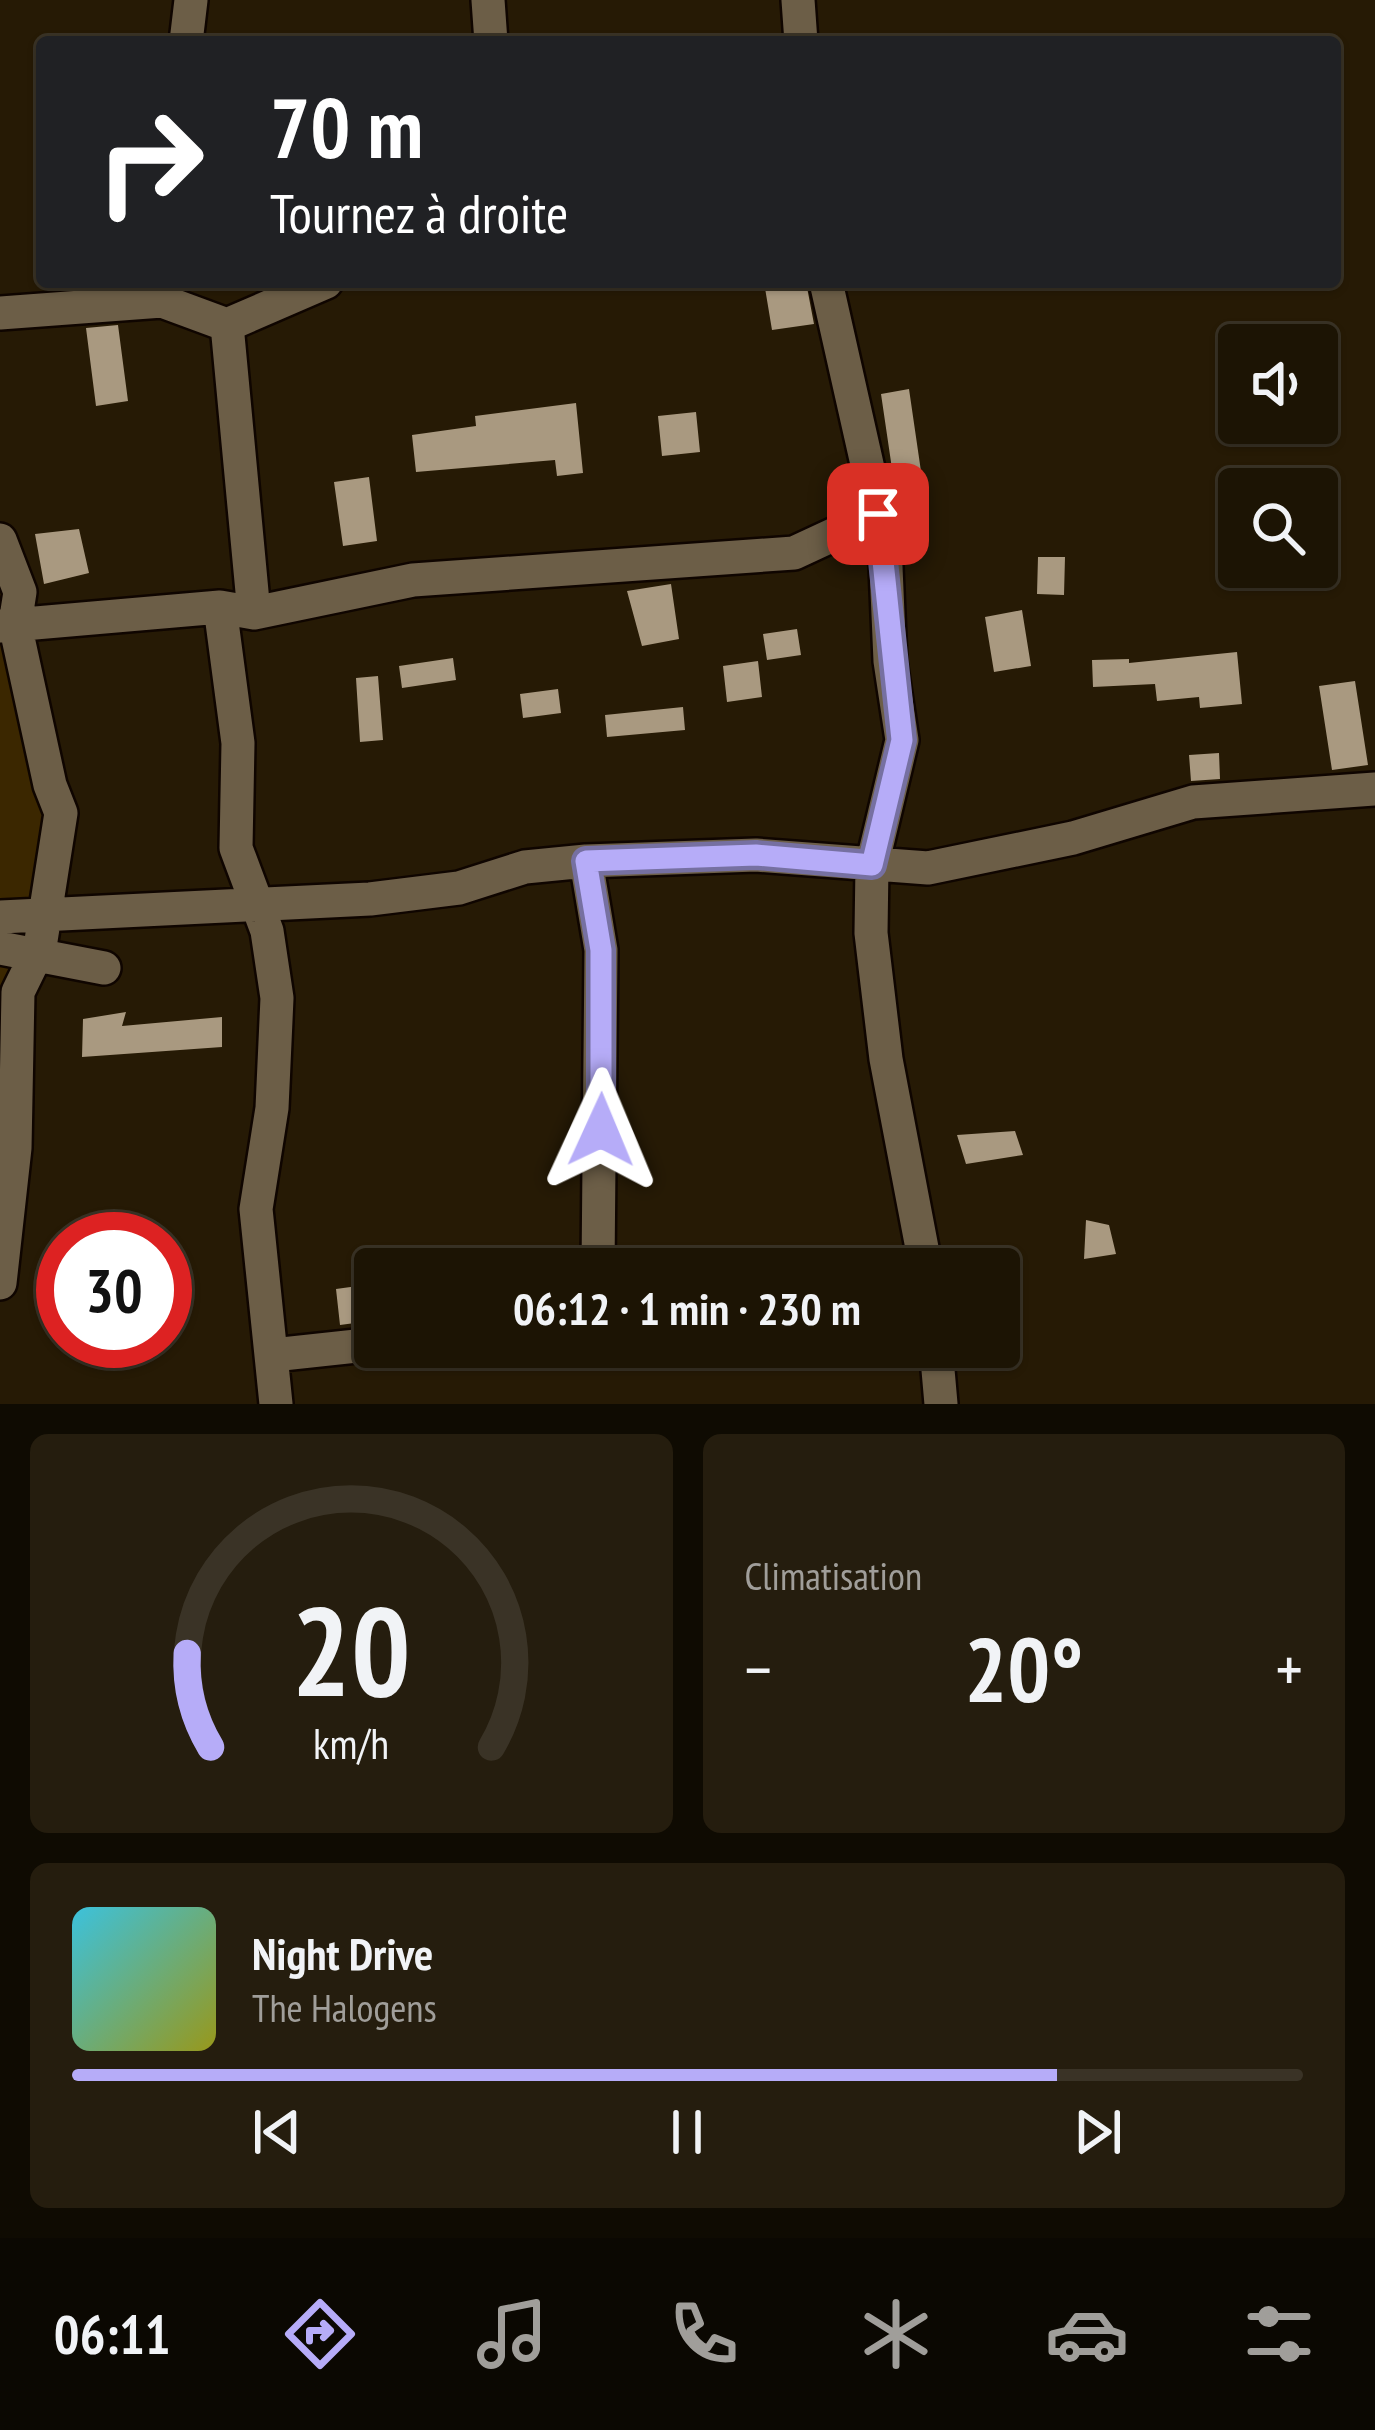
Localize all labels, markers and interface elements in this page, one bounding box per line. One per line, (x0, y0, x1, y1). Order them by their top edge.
text: 70 m (270, 72, 423, 181)
icon: right (72, 84, 228, 240)
text: Tournez à droite (270, 178, 568, 248)
map controls (1218, 324, 1338, 588)
button: sound (1218, 324, 1338, 444)
pin (827, 463, 929, 565)
button: search (1218, 468, 1338, 588)
icon: arrive (845, 481, 911, 547)
position arrow (538, 1067, 664, 1193)
speed limit sign: 30 (36, 1212, 192, 1368)
text: 06:12 · 1 min · 230 m (513, 1279, 861, 1337)
text: Climatisation (745, 1550, 922, 1601)
text: 20 (292, 1569, 411, 1730)
text: 20° (964, 1610, 1083, 1727)
text: − (745, 1626, 772, 1711)
text: + (1276, 1626, 1303, 1711)
text: km/h (313, 1714, 389, 1770)
text: Night Drive (252, 1924, 433, 1982)
text: The Halogens (252, 1982, 437, 2033)
icon: previous (244, 2099, 310, 2165)
icon: pause (654, 2099, 720, 2165)
icon: next (1065, 2099, 1131, 2165)
icon: directions (278, 2292, 362, 2376)
icon: music (470, 2292, 554, 2376)
icon: phone (662, 2292, 746, 2376)
icon: climate (854, 2292, 938, 2376)
icon: car (1045, 2292, 1129, 2376)
icon: filters (1237, 2292, 1321, 2376)
text: 06:11 (54, 2299, 171, 2369)

